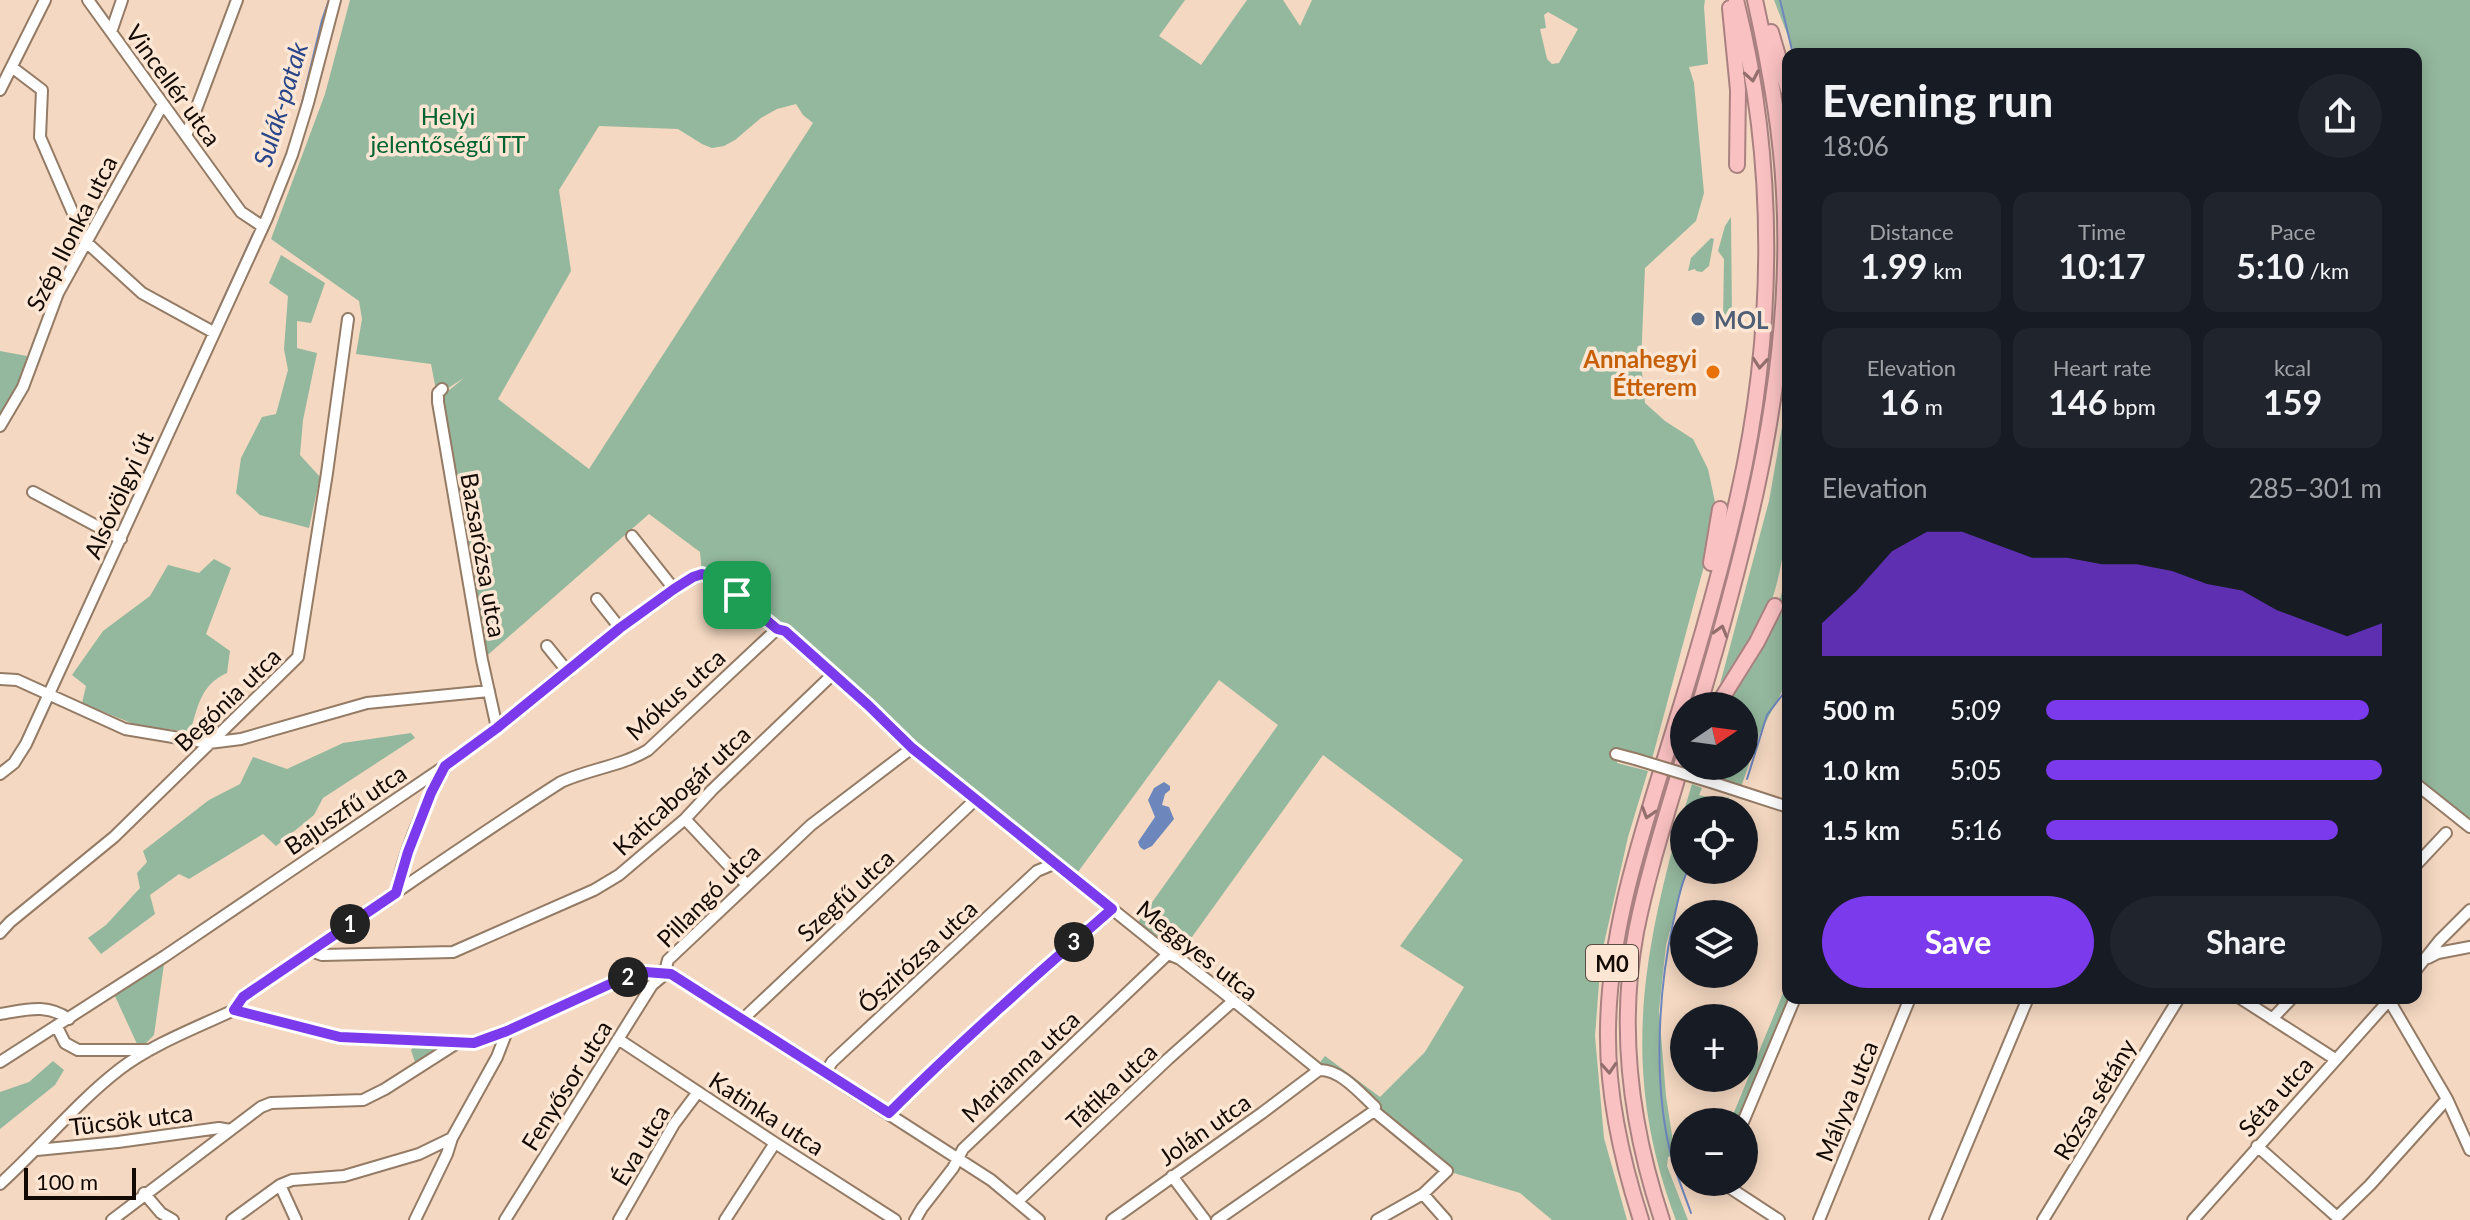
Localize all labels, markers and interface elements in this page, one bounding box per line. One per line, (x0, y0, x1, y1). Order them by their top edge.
street label: Vincellér utca (120, 19, 228, 151)
water label: Sulák-patak (246, 37, 314, 170)
one-way arrow (1743, 70, 1760, 83)
text: Evening run (1822, 74, 2053, 126)
button: share (2298, 74, 2382, 158)
park label: Helyi jelentőségű TT (370, 101, 525, 158)
text: 18:06 (1822, 130, 1889, 162)
street label: Szép Ilonka utca (19, 151, 123, 315)
text: Distance (1869, 218, 1954, 245)
text: Time (2078, 218, 2126, 245)
text: Pace (2270, 218, 2316, 245)
text: 1.99 (1860, 245, 1928, 286)
text: 10:17 (2058, 245, 2146, 286)
text: 5:10 (2236, 245, 2304, 286)
text: km (1928, 257, 1962, 284)
text: /km (2304, 257, 2349, 284)
place label: MOL (1714, 305, 1769, 334)
marker: MOL (1689, 310, 1707, 328)
place label: Annahegyi Étterem (1582, 344, 1697, 401)
text: Elevation (1867, 354, 1956, 381)
text: Heart rate (2053, 354, 2151, 381)
text: kcal (2274, 354, 2311, 381)
one-way arrow (1752, 357, 1769, 370)
marker: Annahegyi Étterem (1704, 363, 1722, 381)
text: 16 (1880, 381, 1919, 422)
text: 146 (2048, 381, 2107, 422)
text: 159 (2263, 381, 2322, 422)
text: m (1919, 393, 1943, 420)
text: bpm (2107, 393, 2156, 420)
street label: Alsóvölgyi út (77, 427, 159, 563)
street label: Bazsarózsa utca (455, 470, 513, 640)
text: Elevation (1822, 472, 1928, 504)
text: 285–301 m (2248, 472, 2382, 504)
pin (703, 561, 771, 629)
icon: arrive (715, 573, 759, 617)
one-way arrow (1712, 625, 1728, 639)
street label: Begónia utca (168, 641, 286, 757)
street label: Mókus utca (620, 642, 730, 746)
north arrow (1670, 692, 1758, 780)
map controls (1670, 692, 1758, 1196)
text: 500 m (1822, 694, 1895, 726)
text: 5:09 (1950, 694, 2002, 726)
street label: Katicabogár utca (606, 719, 756, 861)
text: 1.0 km (1822, 754, 1900, 786)
text: 5:05 (1950, 754, 2002, 786)
street label: Bajuszfű utca (278, 758, 412, 860)
button: locate (1670, 796, 1758, 884)
one-way arrow (1641, 806, 1657, 820)
text: 1.5 km (1822, 814, 1900, 846)
text: 5:16 (1950, 814, 2002, 846)
street label: Pillangó utca (650, 837, 766, 953)
street label: Szegfű utca (791, 843, 899, 947)
street label: Őszirózsa utca (851, 893, 983, 1019)
street label: Meggyes utca (1132, 894, 1264, 1006)
button: Save (1822, 896, 2094, 988)
button: Share (2110, 896, 2382, 988)
button: layers (1670, 900, 1758, 988)
pin: 1 (330, 904, 370, 944)
text: 1 (344, 910, 356, 937)
pin: 3 (1054, 922, 1094, 962)
text: 3 (1068, 928, 1080, 955)
road number: M0 (1586, 945, 1638, 981)
pin: 2 (608, 957, 648, 997)
text: 2 (622, 963, 634, 990)
street label: Marianna utca (955, 1004, 1085, 1128)
button: + (1670, 1004, 1758, 1092)
street label: Fenyősor utca (515, 1015, 617, 1155)
street label: Rózsa sétány (2047, 1033, 2142, 1165)
street label: Tátika utca (1060, 1037, 1162, 1135)
street label: Mályva utca (1809, 1037, 1883, 1165)
street label: Séta utca (2232, 1050, 2318, 1142)
one-way arrow (1600, 1062, 1617, 1075)
street label: Katinka utca (704, 1065, 830, 1161)
street label: Jolán utca (1152, 1087, 1256, 1171)
street label: Tücsök utca (68, 1097, 194, 1141)
street label: Éva utca (605, 1099, 675, 1191)
button: − (1670, 1108, 1758, 1196)
scale bar (24, 1164, 136, 1200)
text: 100 m (36, 1168, 98, 1195)

